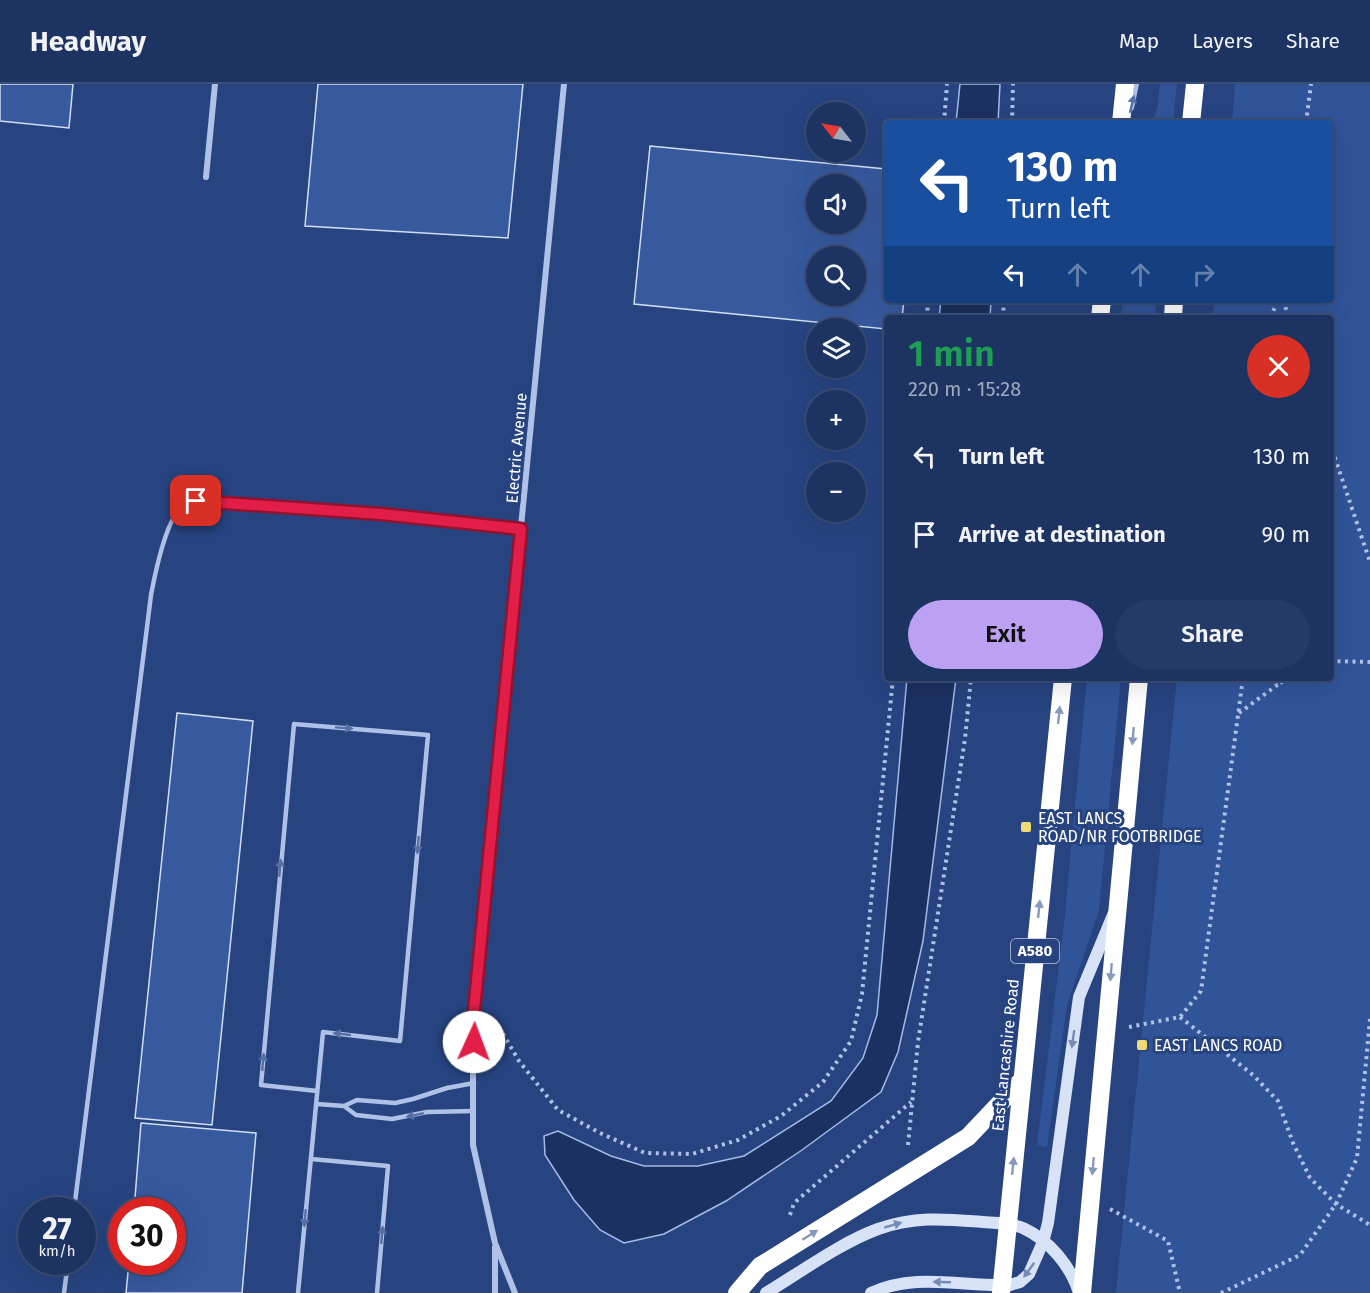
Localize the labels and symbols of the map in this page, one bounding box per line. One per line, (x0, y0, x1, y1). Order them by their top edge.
one-way arrow (1127, 94, 1137, 113)
north arrow (806, 102, 866, 162)
street label: Electric Avenue (502, 392, 531, 504)
pin (170, 475, 221, 526)
one-way arrow (1055, 706, 1064, 725)
one-way arrow (334, 723, 353, 732)
one-way arrow (1128, 727, 1138, 746)
place label: EAST LANCS ROAD/NR FOOTBRIDGE (1038, 809, 1202, 846)
marker: EAST LANCS ROAD/NR FOOTBRIDGE (1019, 820, 1033, 834)
one-way arrow (413, 835, 423, 854)
one-way arrow (275, 859, 285, 878)
one-way arrow (1035, 900, 1044, 919)
road number: A580 (1011, 939, 1059, 963)
one-way arrow (1106, 963, 1116, 982)
street label: East Lancashire Road (988, 978, 1023, 1132)
position arrow (442, 1010, 506, 1074)
one-way arrow (332, 1030, 351, 1039)
one-way arrow (1069, 1030, 1078, 1049)
place label: EAST LANCS ROAD (1154, 1036, 1282, 1055)
marker: EAST LANCS ROAD (1135, 1038, 1149, 1052)
one-way arrow (258, 1053, 268, 1072)
one-way arrow (406, 1111, 425, 1120)
one-way arrow (1008, 1156, 1018, 1175)
one-way arrow (1088, 1157, 1098, 1176)
speed limit sign: 30 (108, 1197, 186, 1275)
one-way arrow (300, 1208, 310, 1227)
one-way arrow (884, 1220, 902, 1229)
one-way arrow (377, 1225, 387, 1244)
one-way arrow (802, 1229, 818, 1240)
one-way arrow (1023, 1262, 1035, 1278)
one-way arrow (933, 1277, 952, 1287)

